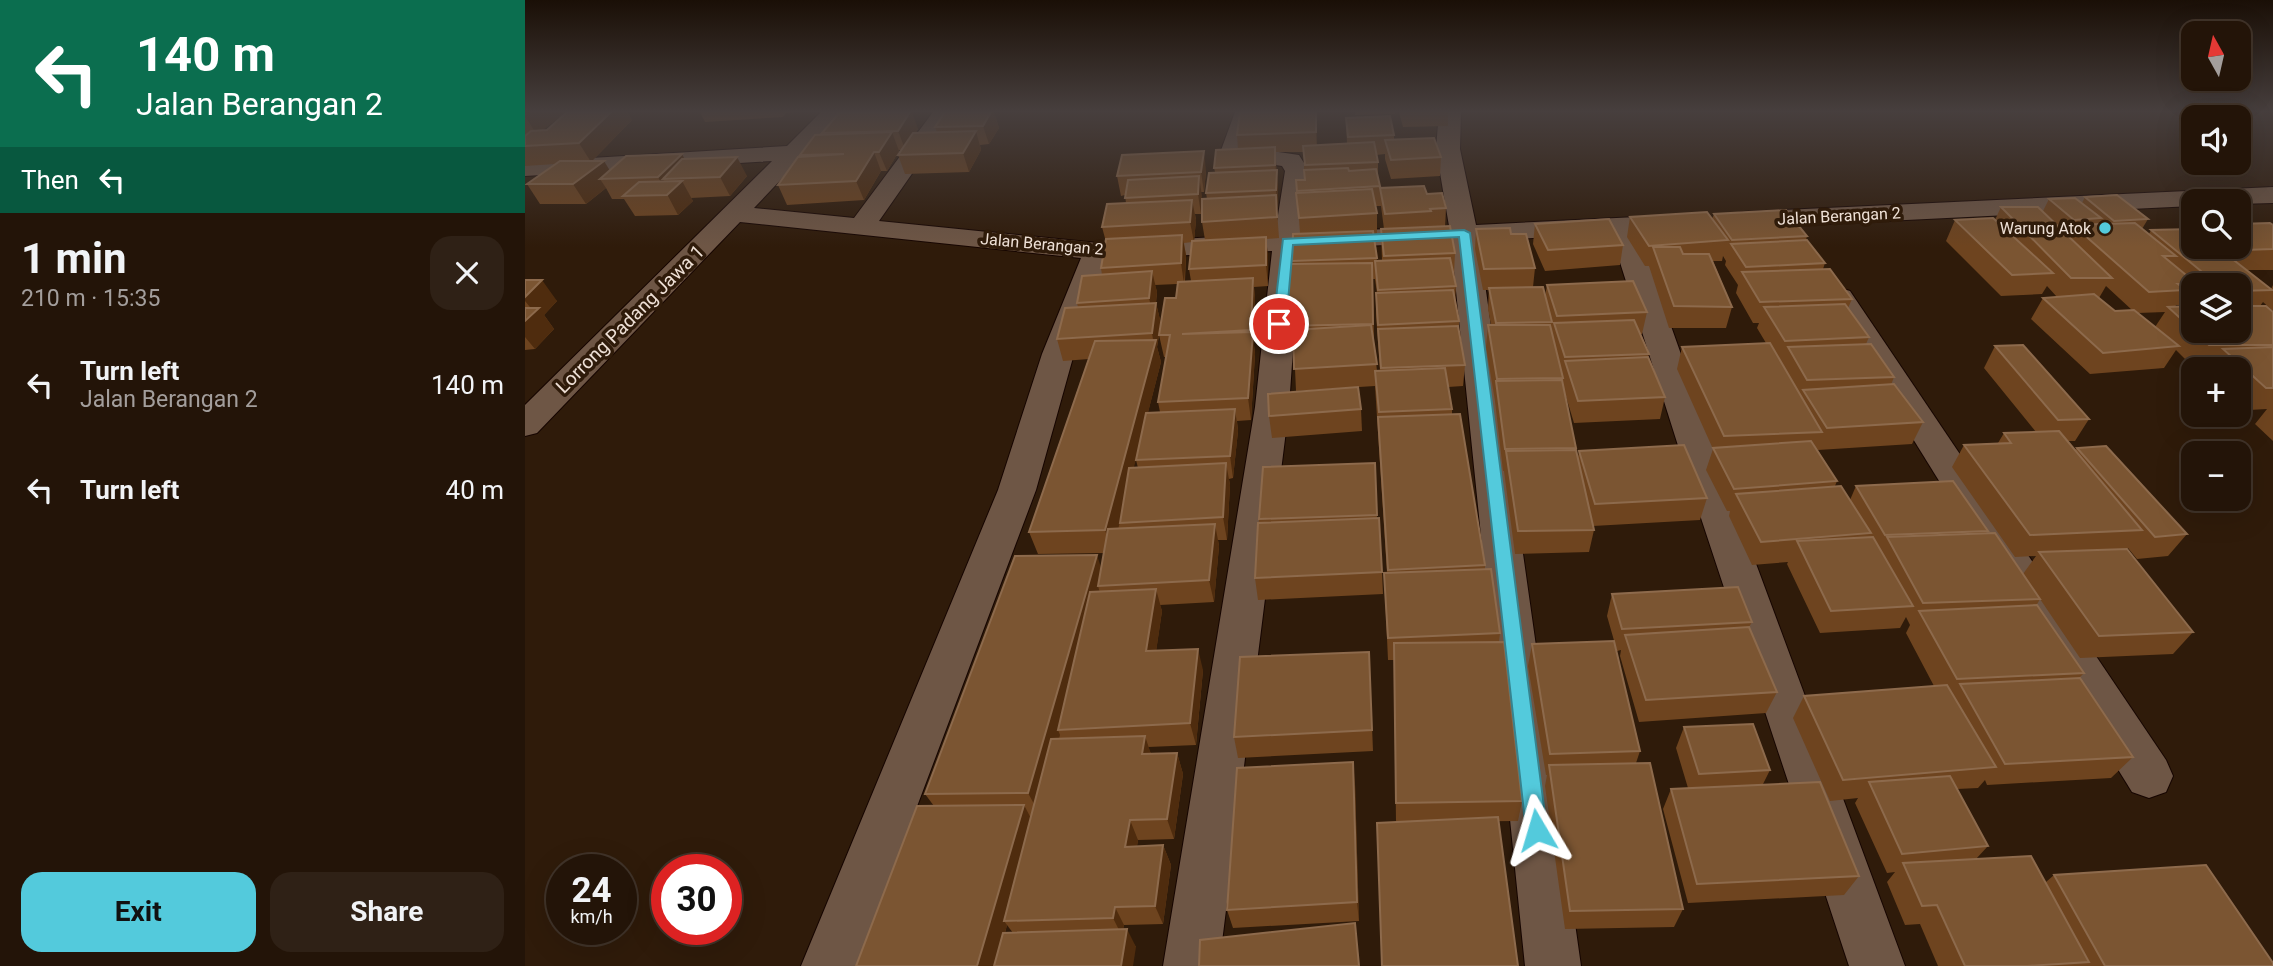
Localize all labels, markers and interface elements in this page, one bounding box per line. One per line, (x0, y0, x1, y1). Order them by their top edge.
north arrow (2181, 21, 2251, 91)
map controls (2181, 21, 2251, 511)
text: 140 m (136, 26, 275, 83)
icon: left (21, 28, 112, 119)
text: Jalan Berangan 2 (136, 85, 383, 123)
button: sound (2181, 105, 2251, 175)
icon: left (93, 161, 131, 199)
text: Then (21, 165, 79, 195)
button: search (2181, 189, 2251, 259)
street label: Jalan Berangan 2 (1777, 203, 1901, 229)
place label: Warung Atok (2000, 219, 2092, 238)
marker: Warung Atok (2097, 220, 2113, 236)
street label: Jalan Berangan 2 (980, 229, 1104, 259)
text: 1 min (21, 234, 127, 283)
button: close (430, 236, 504, 310)
street label: Lorrong Padang Jawa 1 (551, 240, 709, 398)
button: layers (2181, 273, 2251, 343)
text: 210 m · 15:35 (21, 285, 160, 312)
pin (1249, 294, 1309, 354)
icon: arrive (1260, 305, 1298, 343)
text: Turn left (80, 356, 179, 386)
button: + (2181, 357, 2251, 427)
icon: left (21, 366, 59, 404)
text: 140 m (431, 370, 504, 400)
text: Jalan Berangan 2 (80, 386, 258, 413)
button: − (2181, 441, 2251, 511)
icon: left (21, 471, 59, 509)
text: Turn left (80, 475, 179, 505)
text: 40 m (446, 475, 504, 505)
position arrow (1500, 793, 1574, 867)
speed limit sign: 30 (651, 854, 742, 945)
text: 24 (571, 870, 612, 911)
button: Exit (21, 872, 256, 952)
button: Share (270, 872, 504, 952)
text: km/h (570, 906, 613, 927)

